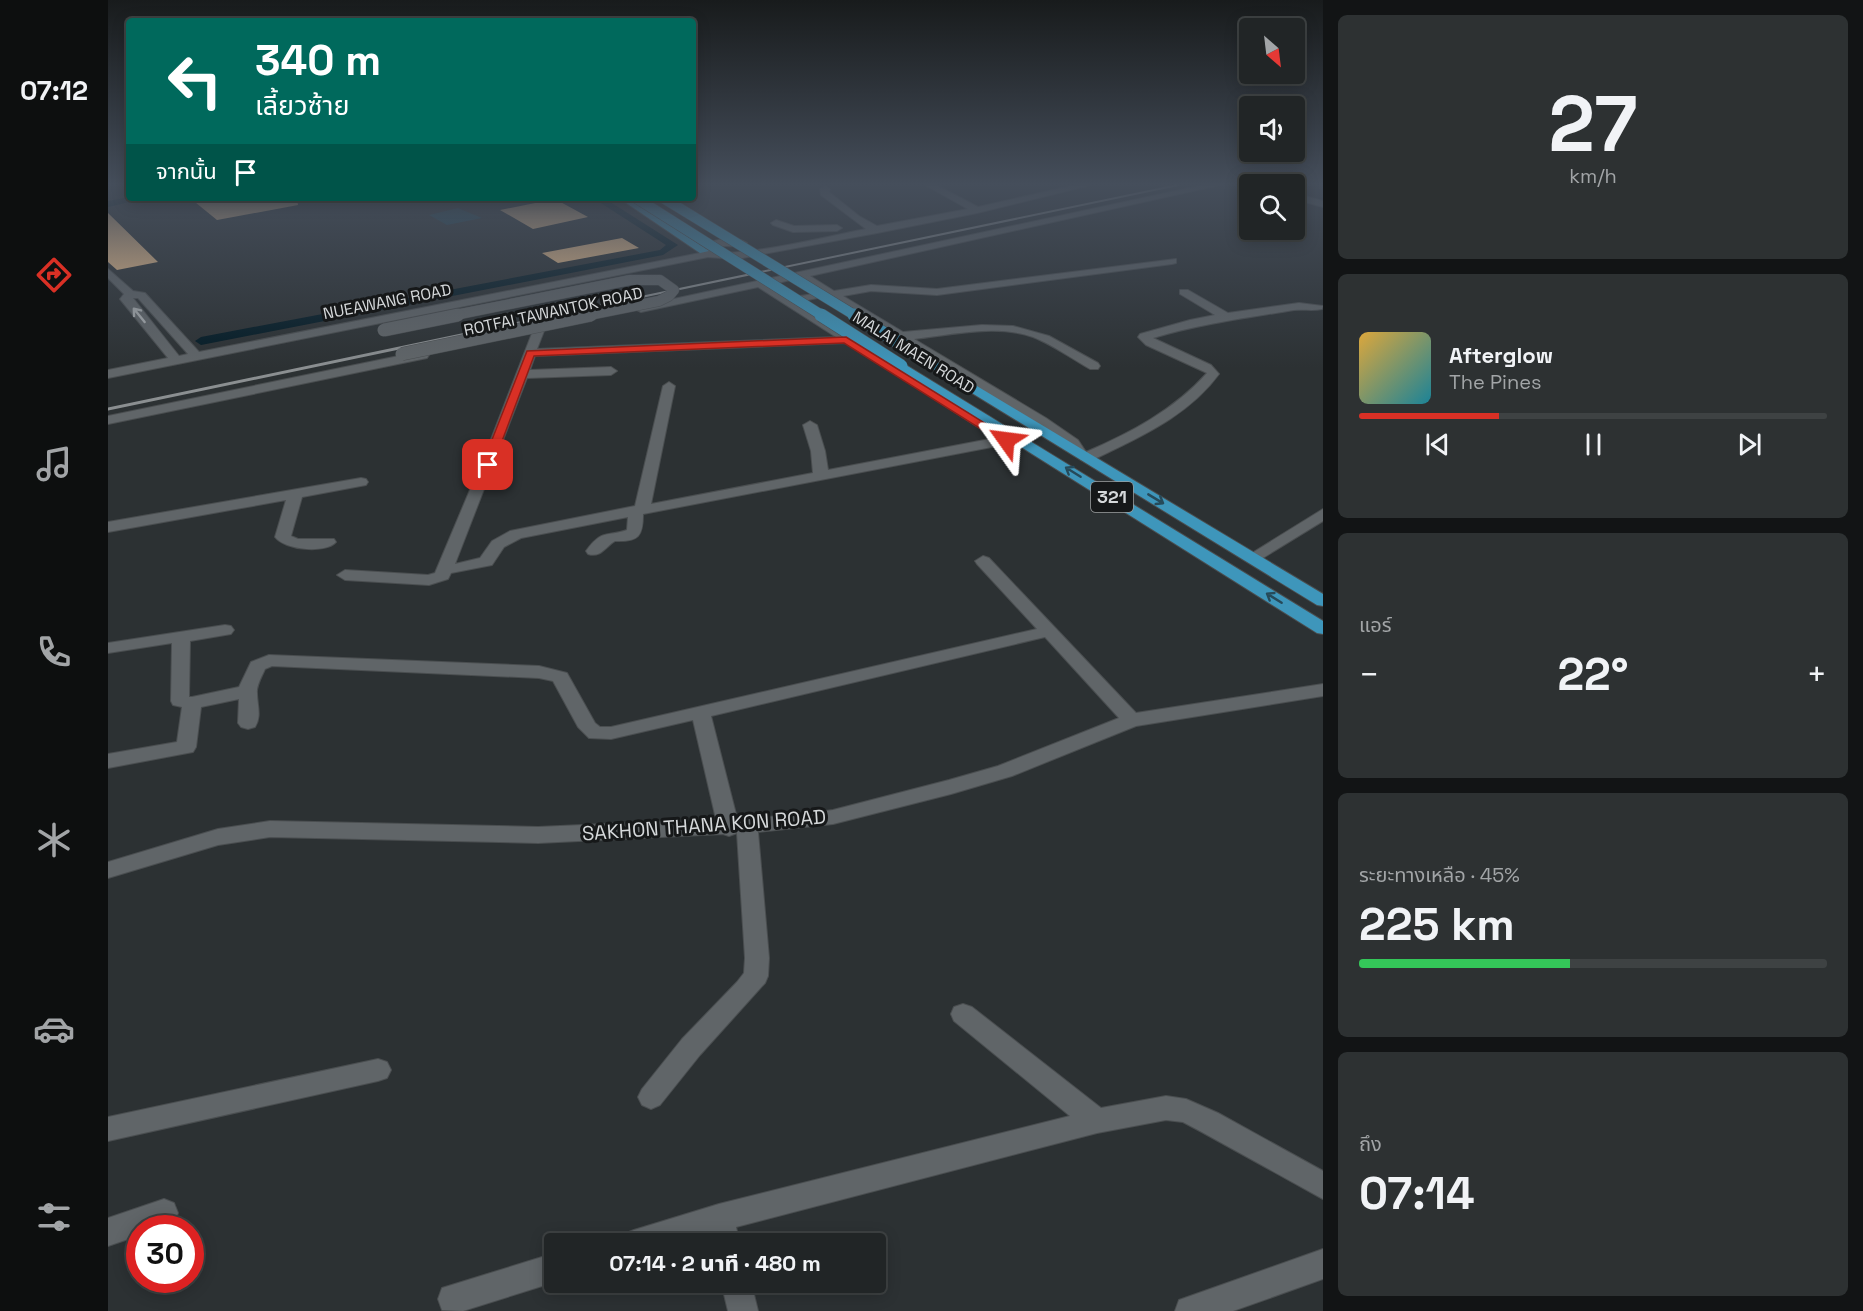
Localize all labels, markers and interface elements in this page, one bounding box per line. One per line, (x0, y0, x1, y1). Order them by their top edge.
north arrow (1239, 18, 1305, 84)
map controls (1239, 18, 1305, 240)
text: 340 m (255, 34, 381, 87)
icon: left (156, 42, 234, 120)
text: 07:12 (20, 73, 88, 108)
text: 27 (1549, 74, 1637, 174)
text: เลี้ยวซ้าย (255, 88, 349, 123)
button: sound (1239, 96, 1305, 162)
icon: arrive (229, 156, 262, 189)
text: จากนั้น (156, 157, 217, 185)
text: km/h (1569, 163, 1617, 189)
button: search (1239, 174, 1305, 240)
icon: directions (33, 254, 75, 296)
street label: NUEAWANG ROAD (321, 279, 453, 324)
street label: ROTFAI TAWANTOK ROAD (462, 282, 644, 341)
street label: MALAI MAEN ROAD (849, 306, 979, 398)
one-way arrow (133, 307, 146, 323)
text: Afterglow (1449, 341, 1553, 369)
text: The Pines (1449, 369, 1542, 395)
position arrow (974, 408, 1038, 472)
icon: previous (1421, 428, 1454, 461)
icon: pause (1577, 428, 1610, 461)
icon: next (1733, 428, 1766, 461)
pin (462, 439, 513, 490)
icon: music (33, 443, 75, 485)
icon: arrive (471, 448, 504, 481)
one-way arrow (1065, 466, 1082, 478)
road number: 321 (1091, 482, 1133, 512)
one-way arrow (1147, 494, 1164, 506)
one-way arrow (1266, 591, 1283, 603)
text: แอร์ (1359, 612, 1391, 638)
icon: phone (33, 631, 75, 673)
text: 22° (1557, 646, 1629, 703)
text: − (1359, 654, 1379, 696)
text: + (1807, 654, 1827, 696)
street label: SAKHON THANA KON ROAD (581, 803, 827, 847)
icon: climate (33, 819, 75, 861)
text: ระยะทางเหลือ · 45% (1359, 862, 1520, 888)
text: 225 km (1359, 896, 1515, 953)
icon: car (33, 1008, 75, 1050)
text: ถึง (1359, 1131, 1382, 1157)
text: 07:14 (1359, 1165, 1475, 1222)
icon: filters (33, 1196, 75, 1238)
speed limit sign: 30 (126, 1215, 204, 1293)
text: 07:14 · 2 นาที · 480 m (609, 1249, 821, 1277)

